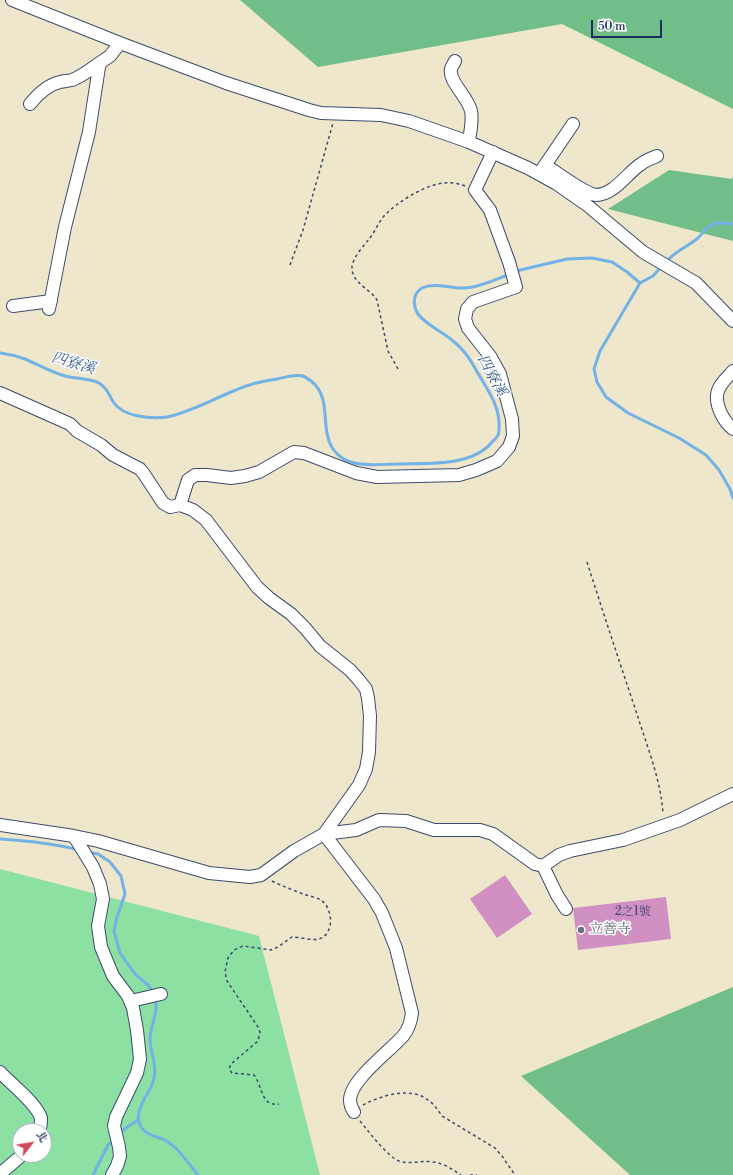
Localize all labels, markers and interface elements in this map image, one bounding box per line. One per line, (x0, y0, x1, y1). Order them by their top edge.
scale bar (593, 12, 664, 38)
text: 50 m (598, 19, 626, 34)
water label: 四寮溪 (49, 349, 97, 379)
water label: 四寮溪 (472, 352, 510, 400)
house number: 2之1號 (615, 905, 651, 919)
place label: 立善寺 (589, 922, 631, 938)
marker: 立善寺 (576, 925, 586, 935)
north arrow (12, 1123, 52, 1163)
text: 北 (33, 1129, 50, 1146)

